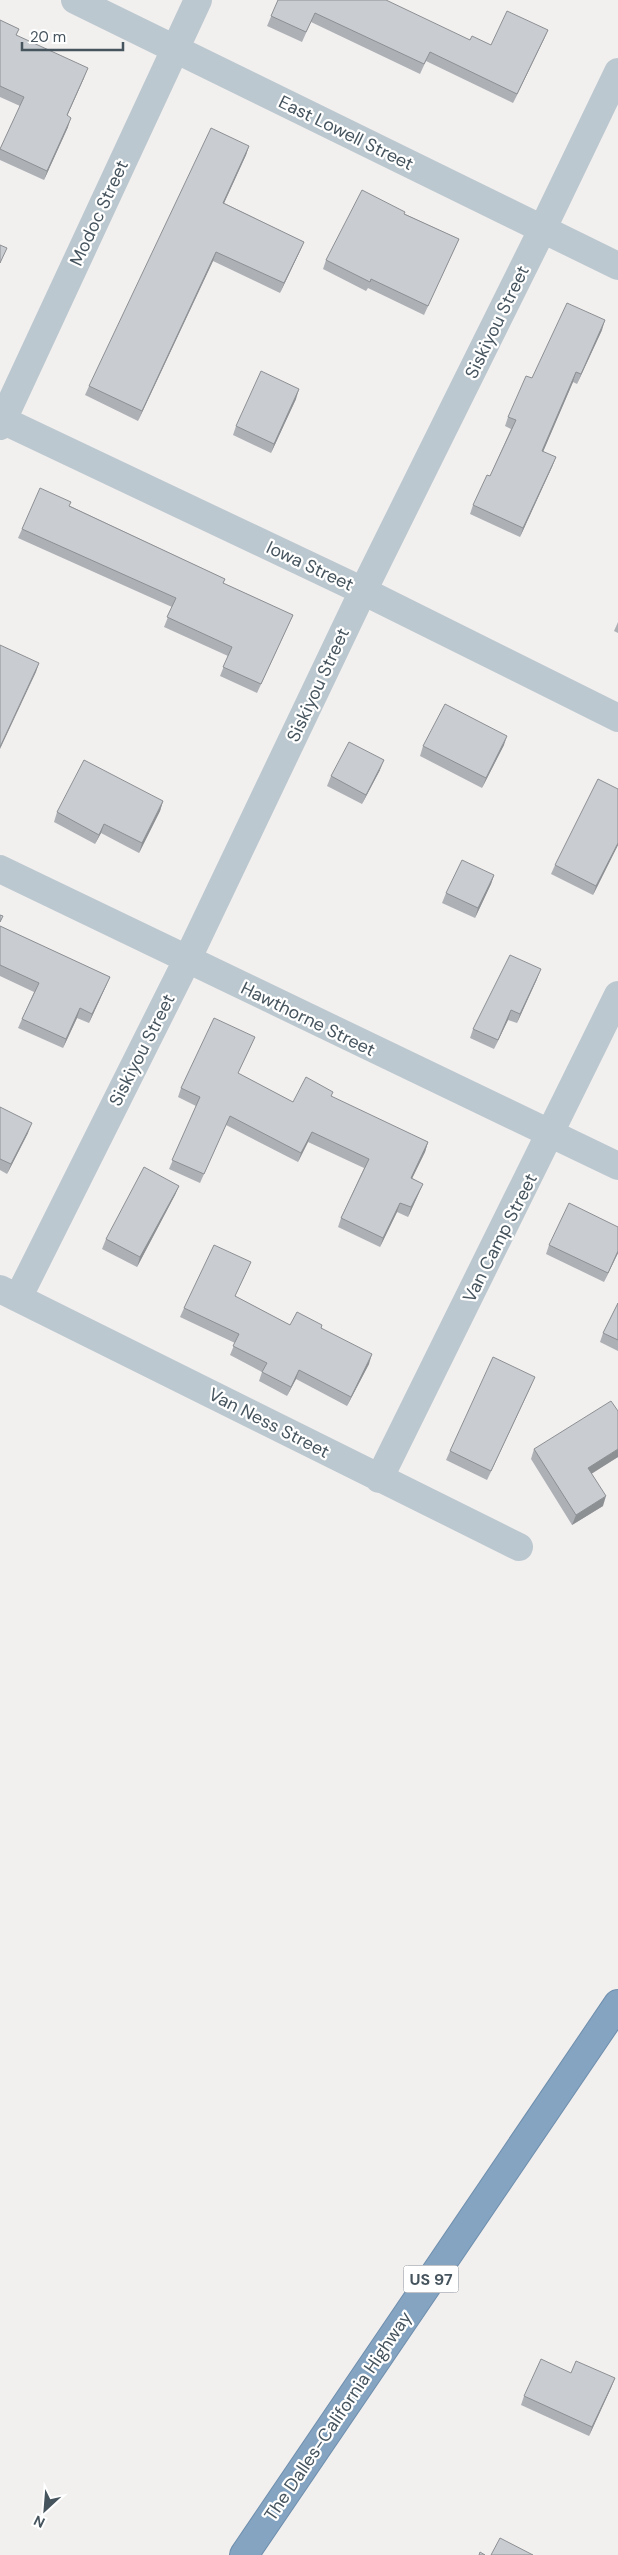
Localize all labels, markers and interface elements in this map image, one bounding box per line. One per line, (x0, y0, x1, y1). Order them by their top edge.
scale bar (22, 20, 124, 52)
text: 20 m (30, 27, 66, 47)
street label: East Lowell Street (275, 90, 417, 176)
street label: Modoc Street (64, 156, 134, 270)
street label: Siskiyou Street (459, 261, 535, 383)
street label: Iowa Street (263, 535, 357, 597)
street label: Siskiyou Street (281, 624, 355, 746)
street label: Hawthorne Street (237, 976, 379, 1062)
street label: Siskiyou Street (103, 990, 181, 1110)
street label: Van Camp Street (457, 1169, 543, 1307)
street label: Van Ness Street (205, 1382, 333, 1464)
road number: US 97 (404, 2266, 458, 2292)
street label: The Dalles-California Highway (259, 2307, 417, 2525)
north arrow (20, 2485, 70, 2535)
text: N (31, 2511, 48, 2532)

